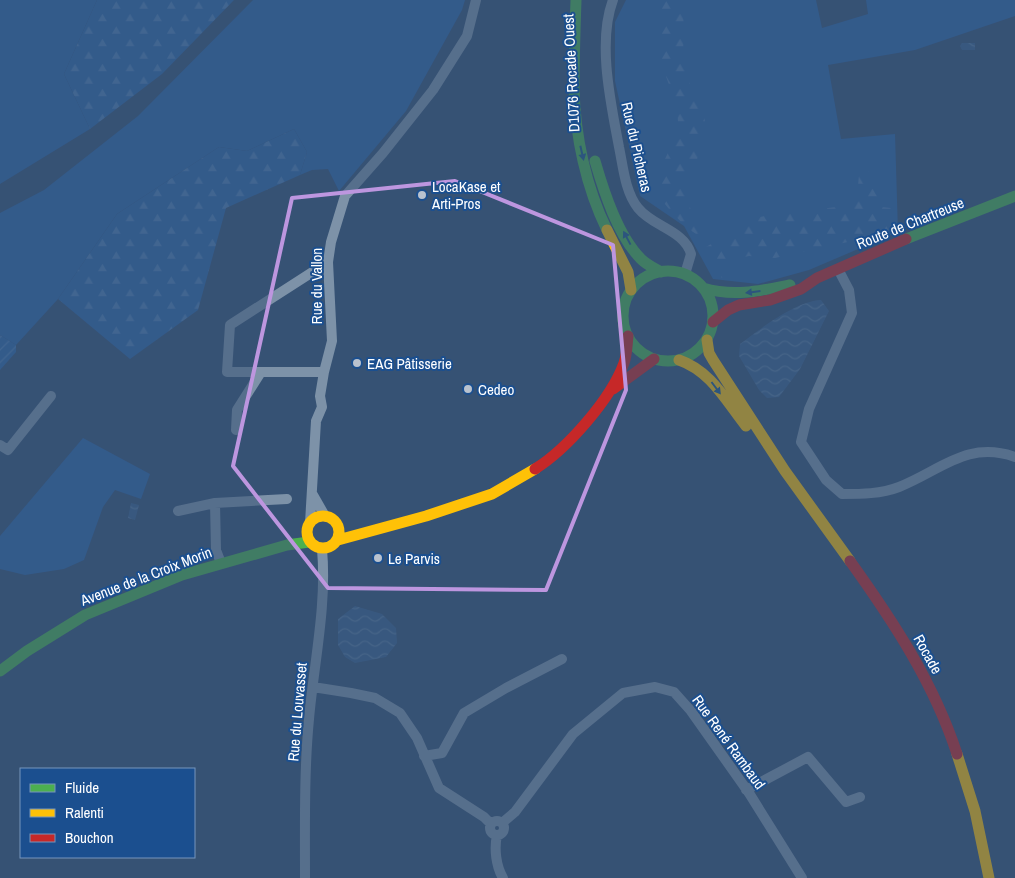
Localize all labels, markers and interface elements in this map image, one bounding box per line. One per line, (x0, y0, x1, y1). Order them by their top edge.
street label: D1076 Rocade Ouest (557, 13, 585, 133)
street label: Rue du Picheras (616, 100, 658, 194)
one-way arrow (578, 146, 586, 161)
place label: LocaKase et Arti-Pros (431, 176, 501, 214)
marker: LocaKase et Arti-Pros (416, 189, 428, 201)
street label: Route de Chartreuse (853, 192, 967, 254)
one-way arrow (623, 231, 632, 244)
street label: Rue du Vallon (306, 248, 327, 324)
one-way arrow (744, 288, 760, 296)
place label: EAG Pâtisserie (367, 353, 452, 374)
marker: EAG Pâtisserie (351, 357, 363, 369)
place label: Cedeo (478, 379, 514, 400)
one-way arrow (711, 381, 722, 394)
marker: Cedeo (462, 383, 474, 395)
street label: Avenue de la Croix Morin (76, 541, 215, 611)
place label: Le Parvis (388, 548, 440, 569)
marker: Le Parvis (372, 552, 384, 564)
street label: Rocade (909, 630, 948, 678)
street label: Rue du Louvasset (282, 661, 312, 762)
street label: Rue René Rambaud (688, 690, 770, 794)
legend (20, 768, 195, 858)
text: Fluide (65, 777, 99, 798)
text: Ralenti (65, 802, 104, 823)
text: Bouchon (65, 827, 114, 848)

